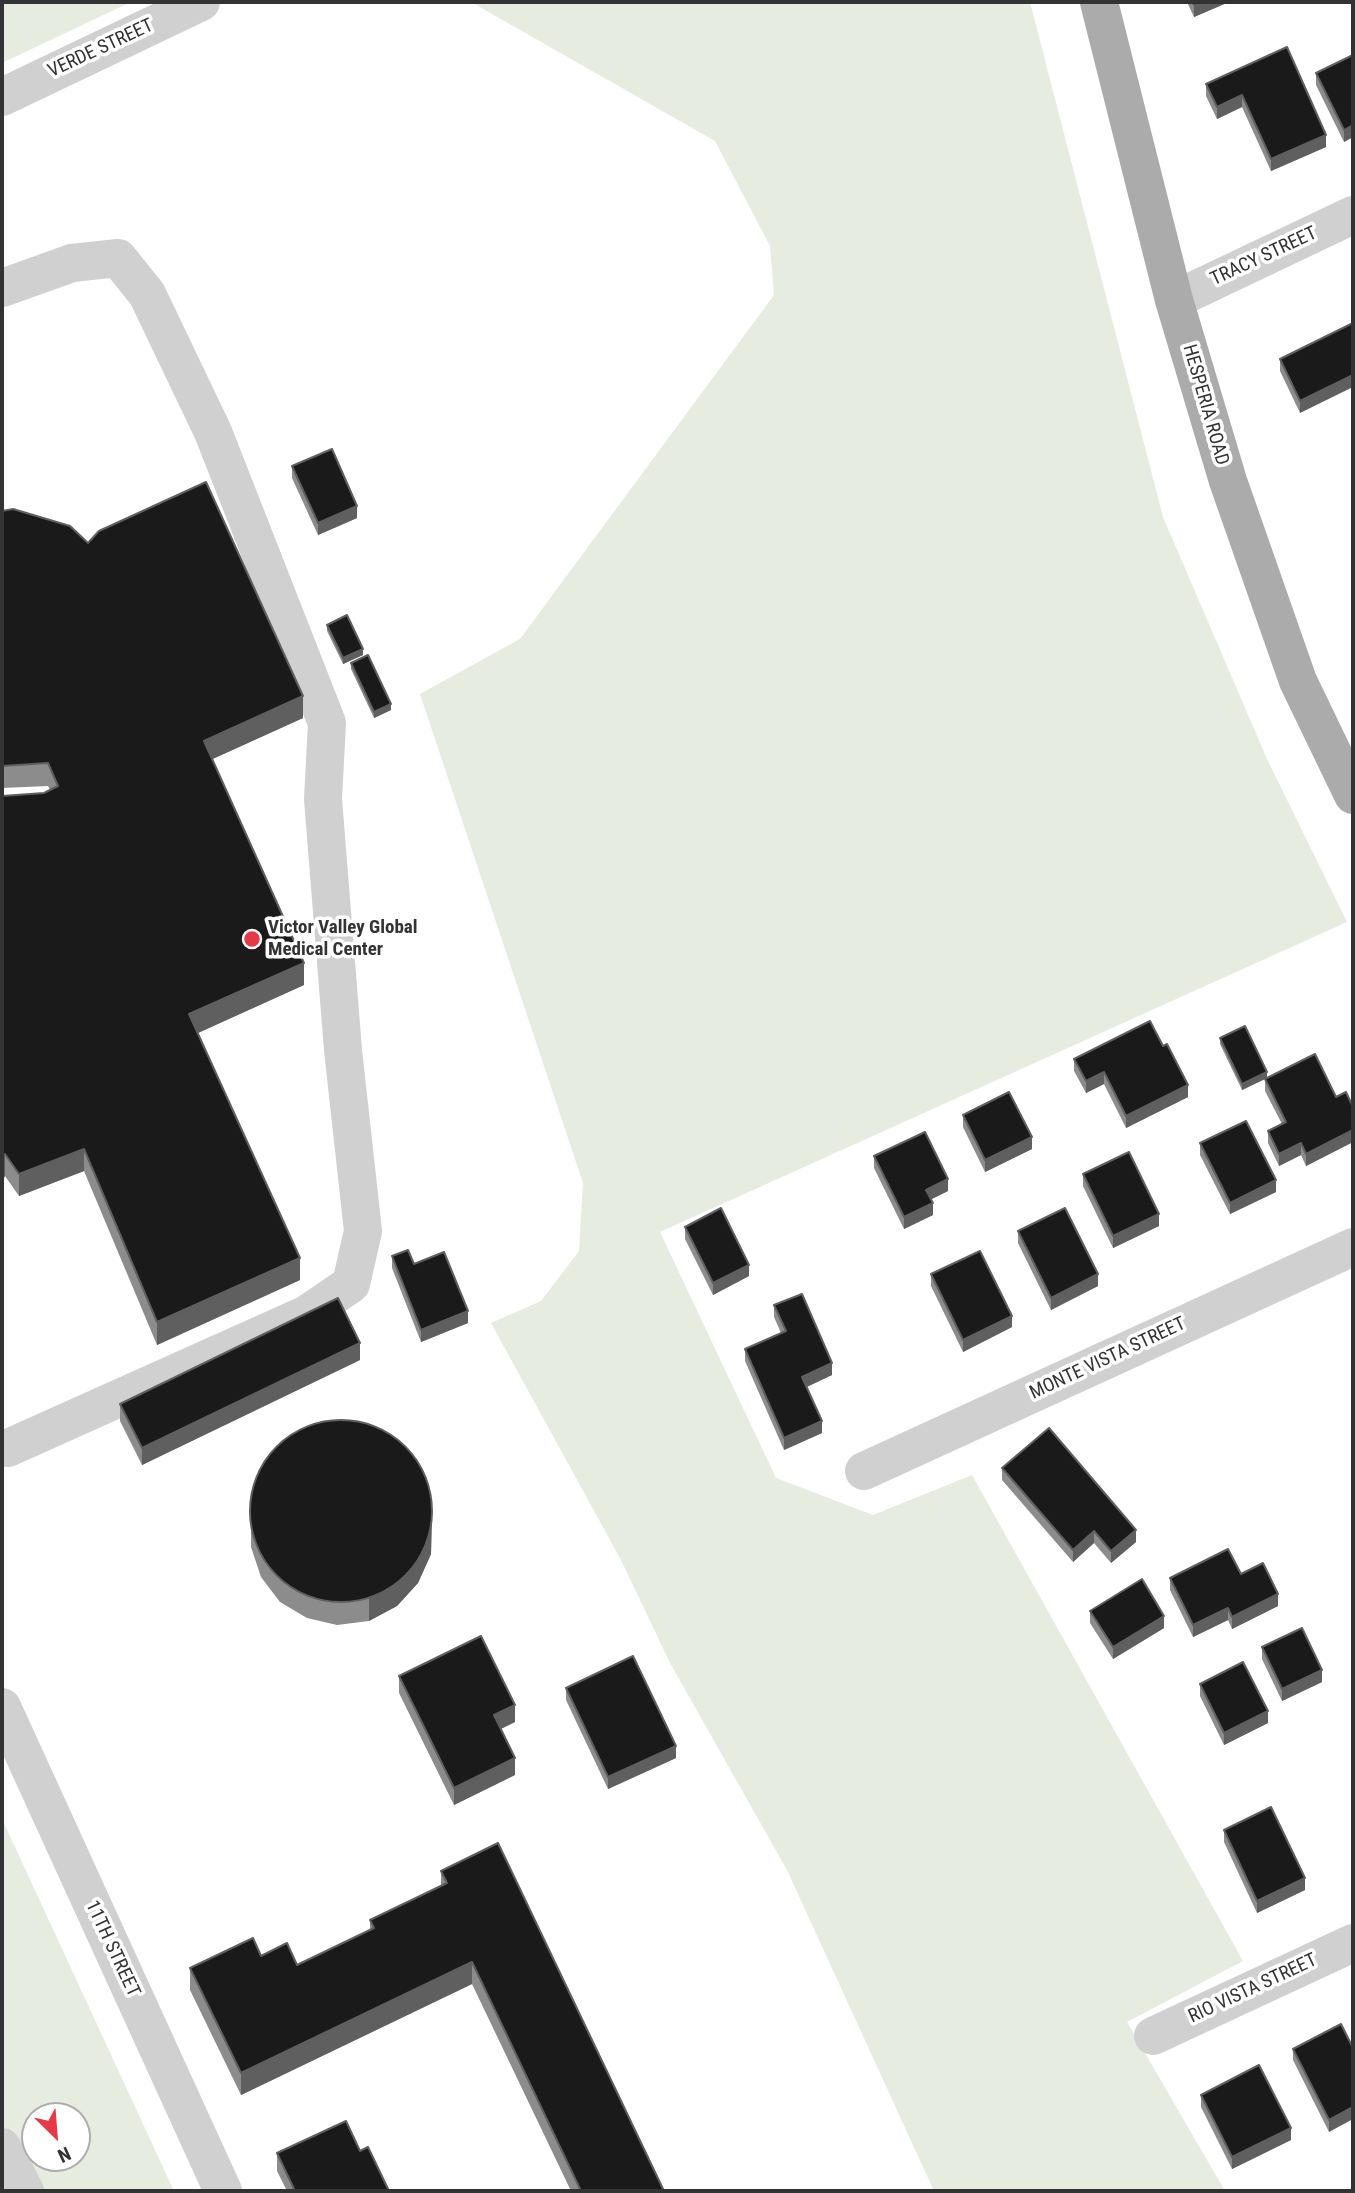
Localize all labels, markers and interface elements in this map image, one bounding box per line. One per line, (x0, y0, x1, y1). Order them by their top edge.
street label: VERDE STREET (45, 15, 157, 83)
street label: TRACY STREET (1207, 222, 1321, 292)
street label: HESPERIA ROAD (1177, 342, 1233, 468)
place label: Victor Valley Global Medical Center (268, 917, 418, 961)
marker: Victor Valley Global Medical Center (242, 929, 262, 949)
street label: MONTE VISTA STREET (1026, 1313, 1190, 1405)
street label: 11TH STREET (80, 1897, 144, 2001)
street label: RIO VISTA STREET (1185, 1949, 1321, 2029)
north arrow (21, 2102, 91, 2172)
text: N (54, 2142, 74, 2168)

